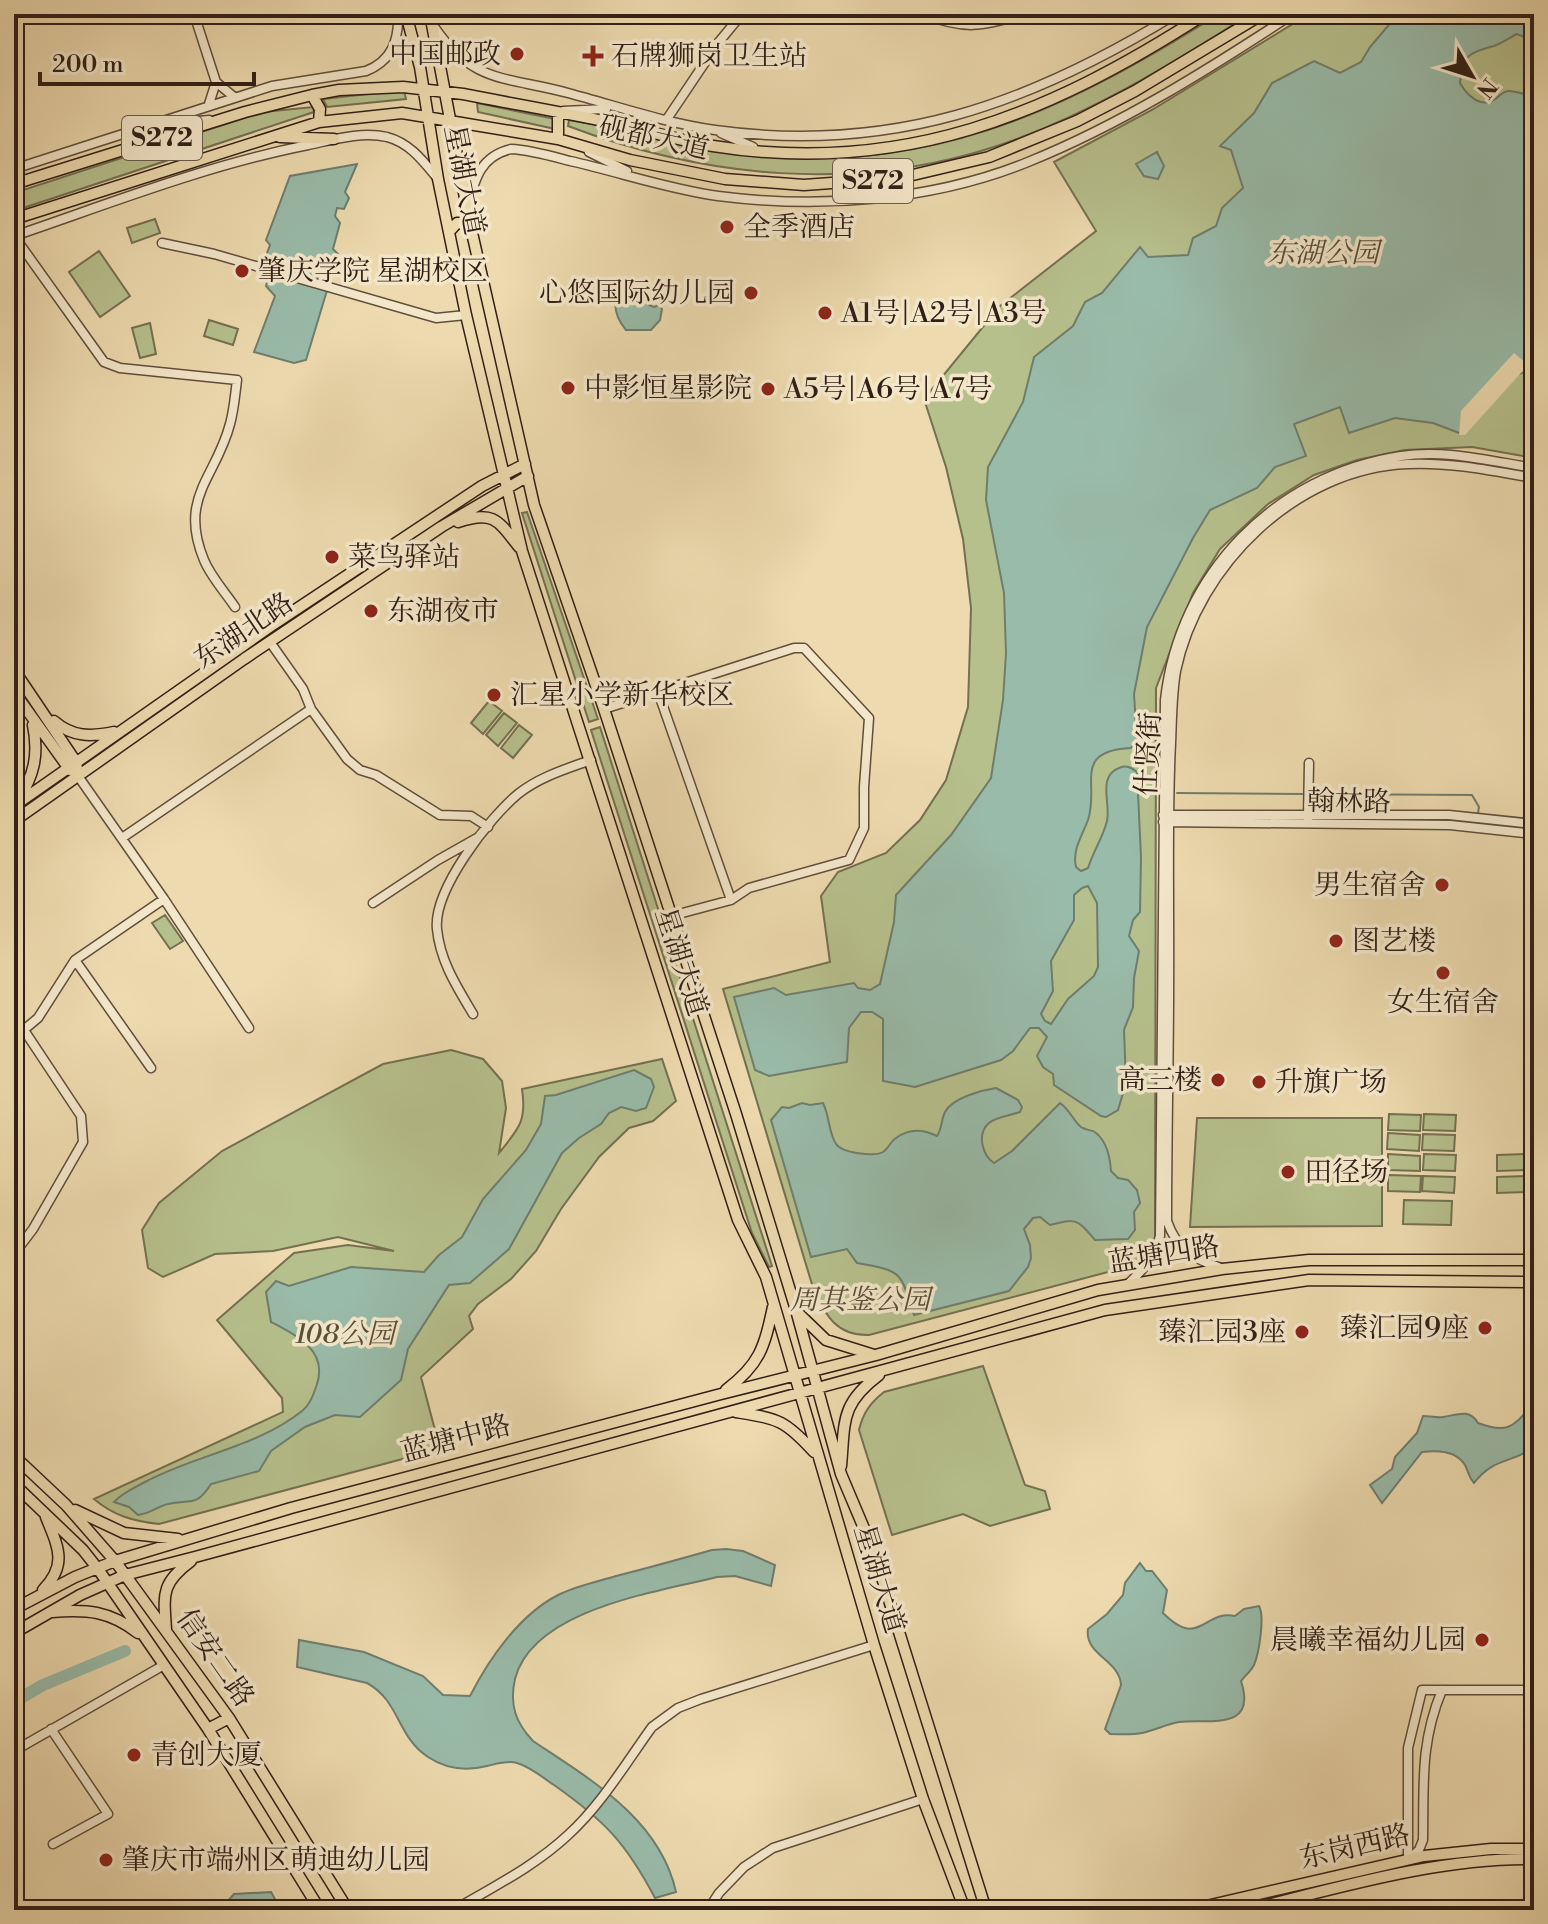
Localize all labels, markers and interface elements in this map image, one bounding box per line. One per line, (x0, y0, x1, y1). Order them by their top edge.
scale bar (40, 36, 254, 86)
north arrow (1432, 36, 1512, 116)
place label: 中国邮政 (389, 37, 501, 72)
place label: 石牌狮岗卫生站 (611, 39, 807, 74)
marker: 中国邮政 (508, 45, 526, 63)
marker: 石牌狮岗卫生站 (582, 45, 604, 67)
text: 200 m (52, 50, 123, 80)
text: N (1470, 72, 1502, 103)
street label: 砚都大道 (595, 108, 713, 168)
road number: S272 (122, 116, 202, 160)
street label: 星湖大道 (436, 122, 492, 238)
road number: S272 (833, 159, 913, 203)
place label: 全季酒店 (743, 210, 855, 245)
marker: 全季酒店 (718, 218, 736, 236)
park label: 东湖公园 (1267, 236, 1383, 271)
place label: 肇庆学院 星湖校区 (258, 254, 488, 289)
marker: 肇庆学院 星湖校区 (233, 262, 251, 280)
place label: 心悠国际幼儿园 (539, 276, 735, 311)
marker: 心悠国际幼儿园 (742, 284, 760, 302)
place label: A1号|A2号|A3号 (840, 296, 1047, 331)
marker: A1号|A2号|A3号 (816, 304, 834, 322)
place label: 中影恒星影院 (584, 371, 752, 406)
place label: A5号|A6号|A7号 (783, 372, 993, 407)
marker: 中影恒星影院 (559, 379, 577, 397)
marker: A5号|A6号|A7号 (759, 380, 777, 398)
place label: 菜鸟驿站 (348, 540, 460, 575)
marker: 菜鸟驿站 (323, 548, 341, 566)
street label: 东湖北路 (188, 585, 300, 677)
place label: 东湖夜市 (387, 594, 499, 629)
marker: 东湖夜市 (362, 602, 380, 620)
place label: 汇星小学新华校区 (510, 678, 734, 713)
marker: 汇星小学新华校区 (485, 686, 503, 704)
street label: 仕贤街 (1129, 711, 1169, 797)
street label: 翰林路 (1307, 784, 1391, 820)
place label: 男生宿舍 (1314, 868, 1426, 903)
marker: 男生宿舍 (1433, 876, 1451, 894)
street label: 星湖大道 (647, 903, 715, 1021)
place label: 图艺楼 (1352, 924, 1436, 959)
marker: 图艺楼 (1327, 932, 1345, 950)
marker: 女生宿舍 (1434, 964, 1452, 982)
place label: 女生宿舍 (1387, 985, 1499, 1020)
place label: 高三楼 (1118, 1063, 1202, 1098)
place label: 升旗广场 (1275, 1065, 1387, 1100)
marker: 高三楼 (1209, 1071, 1227, 1089)
marker: 升旗广场 (1250, 1073, 1268, 1091)
place label: 田径场 (1304, 1155, 1388, 1190)
marker: 田径场 (1279, 1163, 1297, 1181)
street label: 蓝塘四路 (1106, 1229, 1222, 1281)
park label: 周其鉴公园 (790, 1283, 934, 1318)
place label: 臻汇园9座 (1340, 1311, 1469, 1346)
place label: 臻汇园3座 (1159, 1315, 1286, 1350)
park label: 108公园 (295, 1317, 399, 1352)
marker: 臻汇园9座 (1476, 1319, 1494, 1337)
marker: 臻汇园3座 (1293, 1323, 1311, 1341)
street label: 蓝塘中路 (397, 1408, 515, 1470)
street label: 星湖大道 (846, 1520, 912, 1638)
street label: 信安二路 (169, 1602, 261, 1714)
place label: 晨曦幸福幼儿园 (1270, 1623, 1466, 1658)
marker: 晨曦幸福幼儿园 (1473, 1631, 1491, 1649)
place label: 青创大厦 (150, 1738, 262, 1773)
marker: 青创大厦 (125, 1746, 143, 1764)
street label: 东岗西路 (1296, 1817, 1414, 1877)
place label: 肇庆市端州区萌迪幼儿园 (122, 1843, 430, 1878)
marker: 肇庆市端州区萌迪幼儿园 (97, 1851, 115, 1869)

